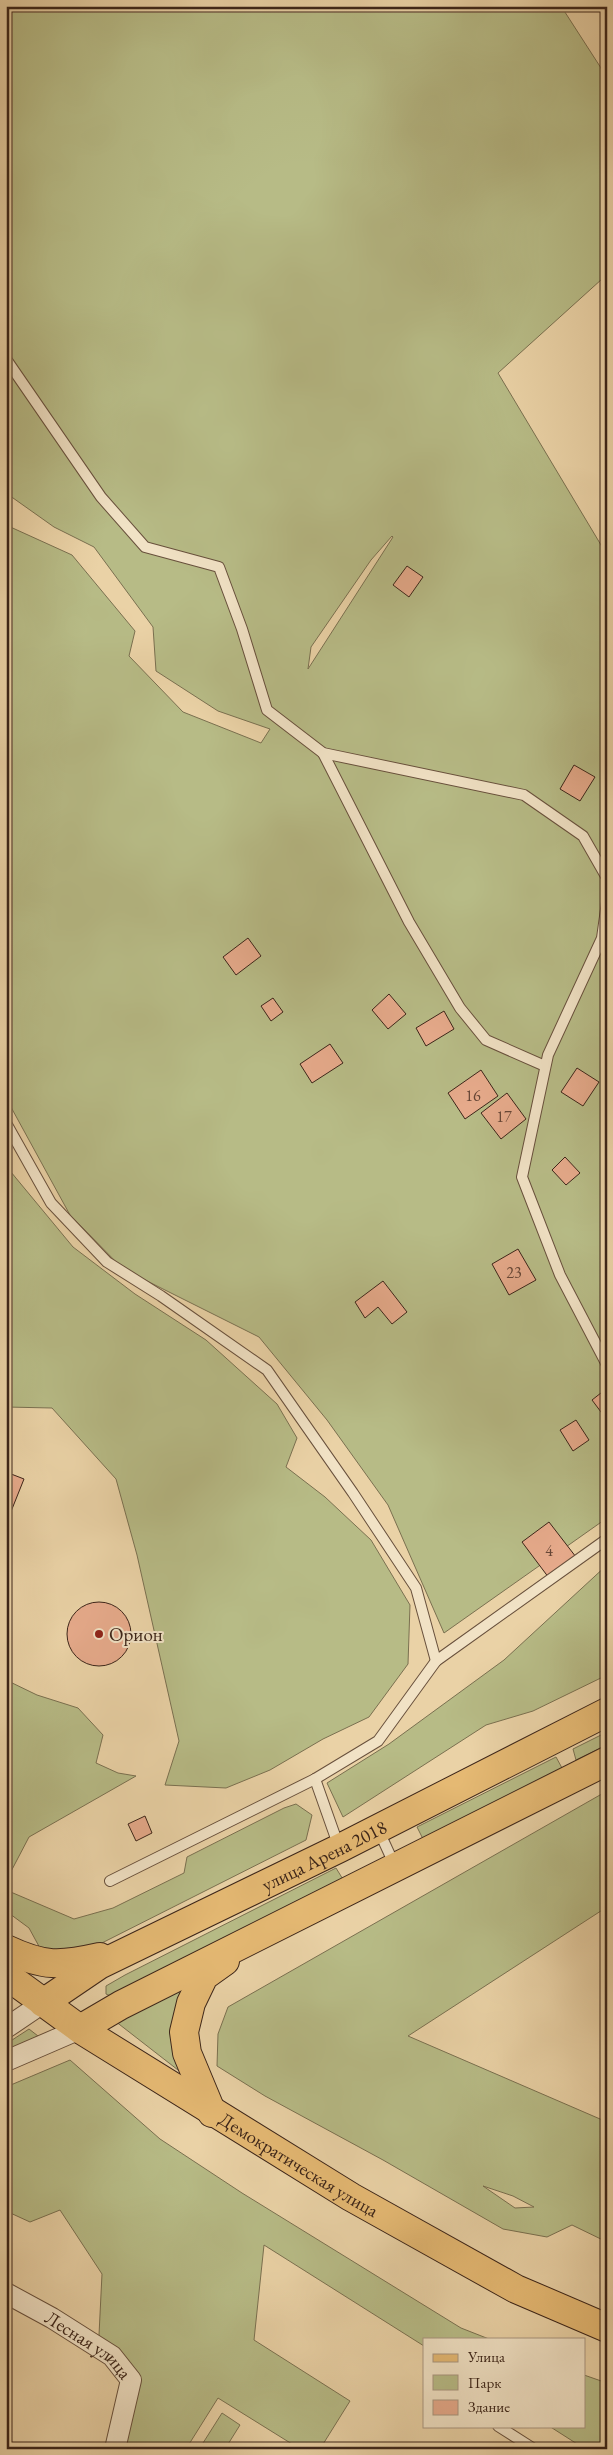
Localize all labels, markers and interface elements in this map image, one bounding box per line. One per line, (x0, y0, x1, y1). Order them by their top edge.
house number: 16 (465, 1085, 481, 1106)
house number: 17 (496, 1106, 512, 1127)
house number: 23 (506, 1262, 522, 1283)
house number: 4 (545, 1540, 553, 1561)
place label: Орион (109, 1622, 163, 1647)
marker: Орион (93, 1628, 105, 1640)
street label: улица Арена 2018 (258, 1814, 391, 1897)
street label: Демократическая улица (214, 2106, 383, 2223)
street label: Лесная улица (40, 2305, 138, 2385)
legend (423, 2338, 586, 2428)
text: Улица (467, 2347, 505, 2366)
text: Парк (468, 2373, 501, 2392)
text: Здание (468, 2397, 510, 2416)

